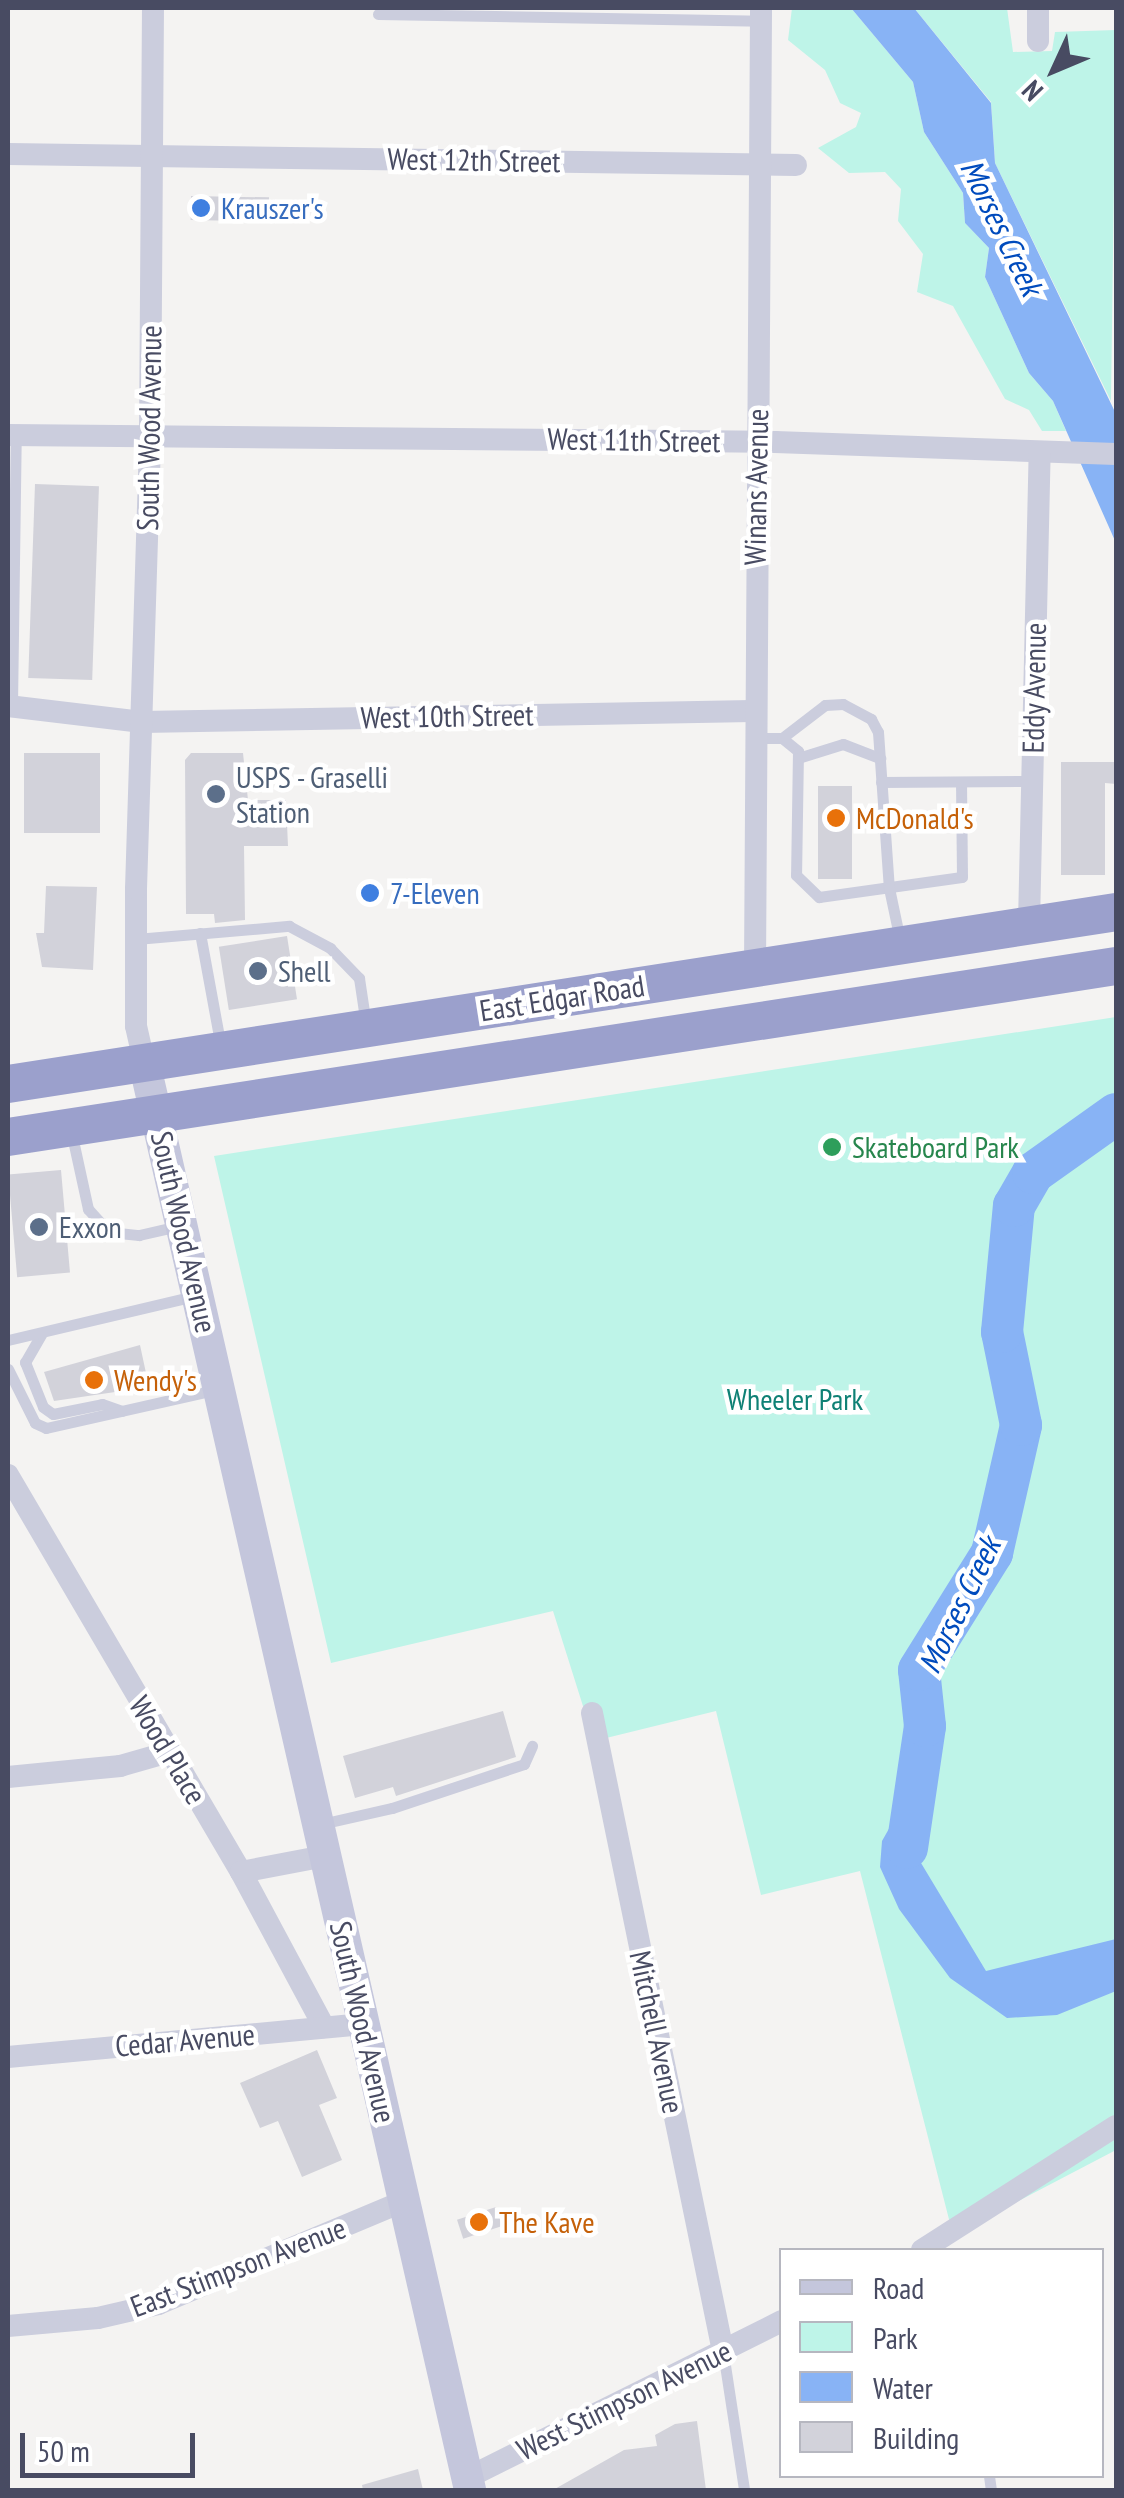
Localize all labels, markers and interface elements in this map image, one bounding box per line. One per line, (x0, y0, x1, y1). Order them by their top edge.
north arrow (1004, 20, 1104, 120)
text: N (1013, 73, 1051, 109)
street label: West 12th Street (387, 140, 561, 180)
water label: Morses Creek (953, 153, 1051, 301)
place label: Krauszer's (221, 190, 324, 226)
marker: Krauszer's (190, 197, 212, 219)
street label: South Wood Avenue (129, 324, 169, 532)
street label: Winans Avenue (737, 408, 775, 566)
street label: West 11th Street (547, 420, 721, 460)
street label: Eddy Avenue (1015, 622, 1053, 754)
street label: West 10th Street (360, 696, 534, 736)
place label: USPS - Graselli Station (236, 759, 390, 830)
marker: USPS - Graselli Station (205, 783, 227, 805)
place label: McDonald's (856, 800, 974, 836)
marker: McDonald's (825, 807, 847, 829)
place label: 7-Eleven (390, 875, 480, 911)
marker: 7-Eleven (359, 882, 381, 904)
place label: Shell (278, 953, 330, 989)
marker: Shell (247, 960, 269, 982)
street label: East Edgar Road (477, 967, 647, 1029)
street label: South Wood Avenue (143, 1127, 225, 1337)
place label: Skateboard Park (852, 1129, 1019, 1165)
marker: Skateboard Park (821, 1136, 843, 1158)
place label: Exxon (59, 1209, 122, 1245)
marker: Exxon (28, 1216, 50, 1238)
place label: Wendy's (114, 1362, 197, 1398)
marker: Wendy's (83, 1369, 105, 1391)
park label: Wheeler Park (727, 1381, 863, 1417)
water label: Morses Creek (910, 1531, 1008, 1679)
street label: Wood Place (122, 1690, 214, 1810)
street label: South Wood Avenue (322, 1917, 404, 2127)
street label: Mitchell Avenue (622, 1947, 692, 2117)
street label: Cedar Avenue (113, 2016, 257, 2064)
place label: The Kave (499, 2204, 595, 2240)
street label: East Stimpson Avenue (125, 2209, 351, 2325)
marker: The Kave (468, 2211, 490, 2233)
legend (779, 2248, 1104, 2478)
text: Road (873, 2268, 924, 2307)
text: Park (873, 2318, 918, 2357)
street label: West Stimpson Avenue (511, 2332, 737, 2468)
text: Water (873, 2368, 933, 2407)
scale bar (25, 2413, 200, 2475)
text: Building (873, 2418, 959, 2457)
text: 50 m (37, 2431, 90, 2470)

